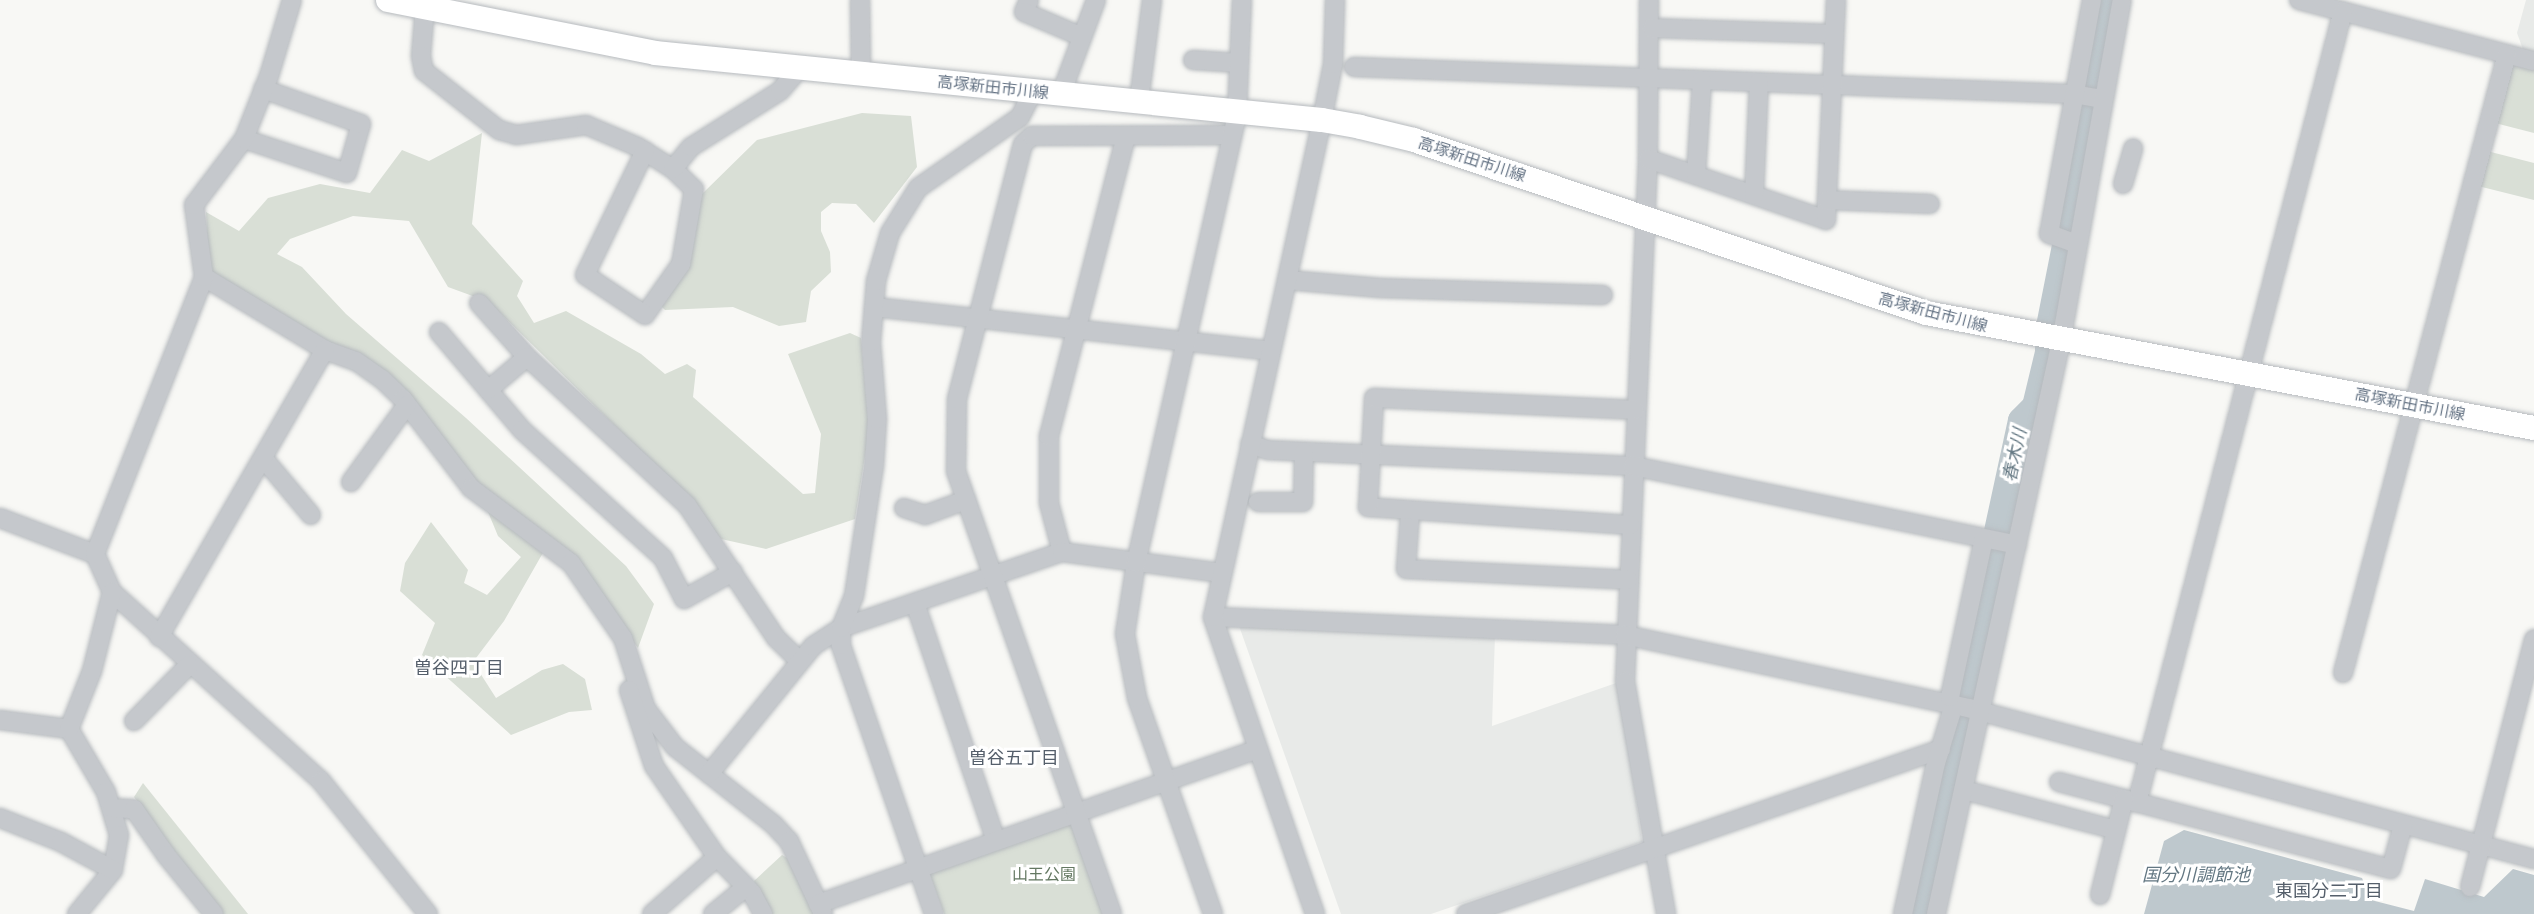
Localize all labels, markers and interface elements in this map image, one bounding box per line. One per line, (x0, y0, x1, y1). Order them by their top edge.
street label: 高塚新田市川線 (936, 72, 1050, 102)
street label: 高塚新田市川線 (1416, 133, 1528, 185)
street label: 高塚新田市川線 (1876, 288, 1990, 336)
street label: 高塚新田市川線 (2353, 384, 2467, 424)
water label: 春木川 (1998, 426, 2030, 484)
district label: 曽谷四丁目 (414, 656, 504, 678)
district label: 曽谷五丁目 (969, 746, 1059, 768)
water label: 国分川調節池 (2142, 863, 2250, 885)
park label: 山王公園 (1012, 864, 1076, 884)
district label: 東国分二丁目 (2275, 879, 2383, 901)

